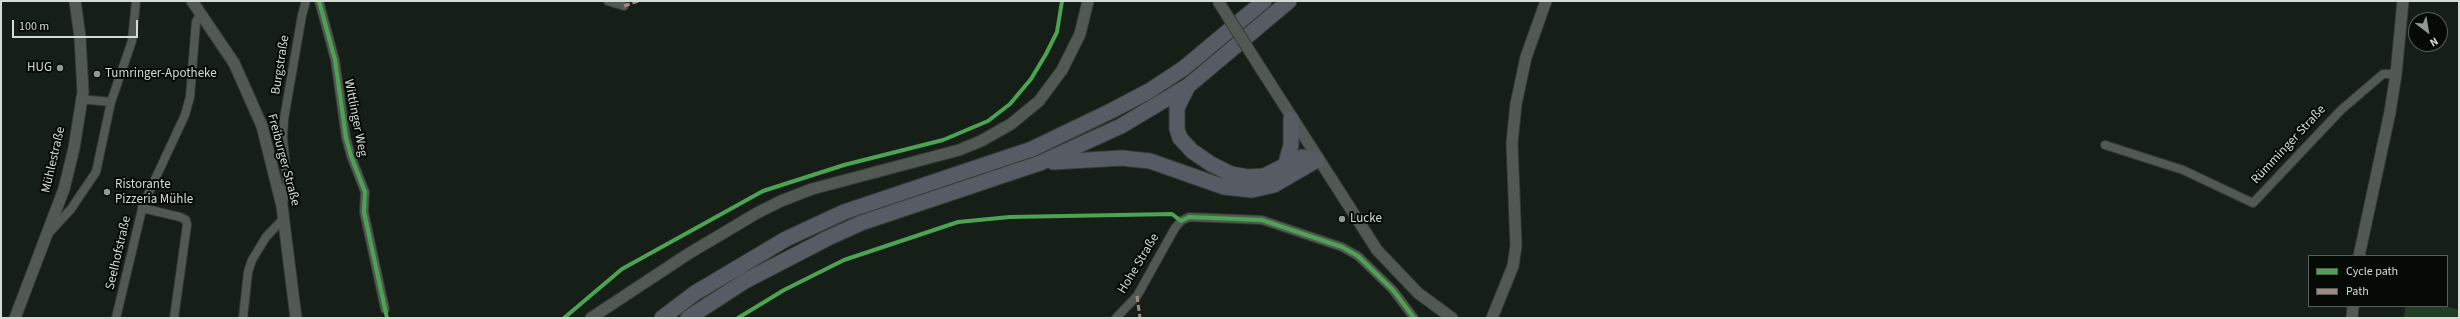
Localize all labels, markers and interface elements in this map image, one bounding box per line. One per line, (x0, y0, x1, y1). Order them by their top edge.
scale bar (14, 12, 140, 38)
north arrow (2408, 12, 2448, 52)
text: 100 m (19, 18, 49, 35)
street label: Burgstraße (269, 34, 293, 96)
text: N (2427, 34, 2441, 50)
place label: HUG (27, 60, 52, 76)
marker: HUG (55, 63, 65, 73)
place label: Tumringer-Apotheke (105, 66, 217, 82)
marker: Tumringer-Apotheke (92, 69, 102, 79)
street label: Wittlinger Weg (340, 78, 370, 158)
street label: Rümminger Straße (2249, 102, 2329, 188)
street label: Freiburger Straße (263, 112, 303, 208)
street label: Mühlestraße (39, 125, 69, 195)
place label: Ristorante Pizzeria Mühle (115, 177, 193, 208)
marker: Ristorante Pizzeria Mühle (102, 187, 112, 197)
place label: Lucke (1350, 211, 1382, 227)
marker: Lucke (1337, 214, 1347, 224)
street label: Seelhofstraße (103, 215, 135, 291)
street label: Hohe Straße (1115, 231, 1163, 297)
legend (2308, 255, 2448, 307)
text: Cycle path (2346, 263, 2398, 280)
text: Path (2346, 283, 2369, 300)

